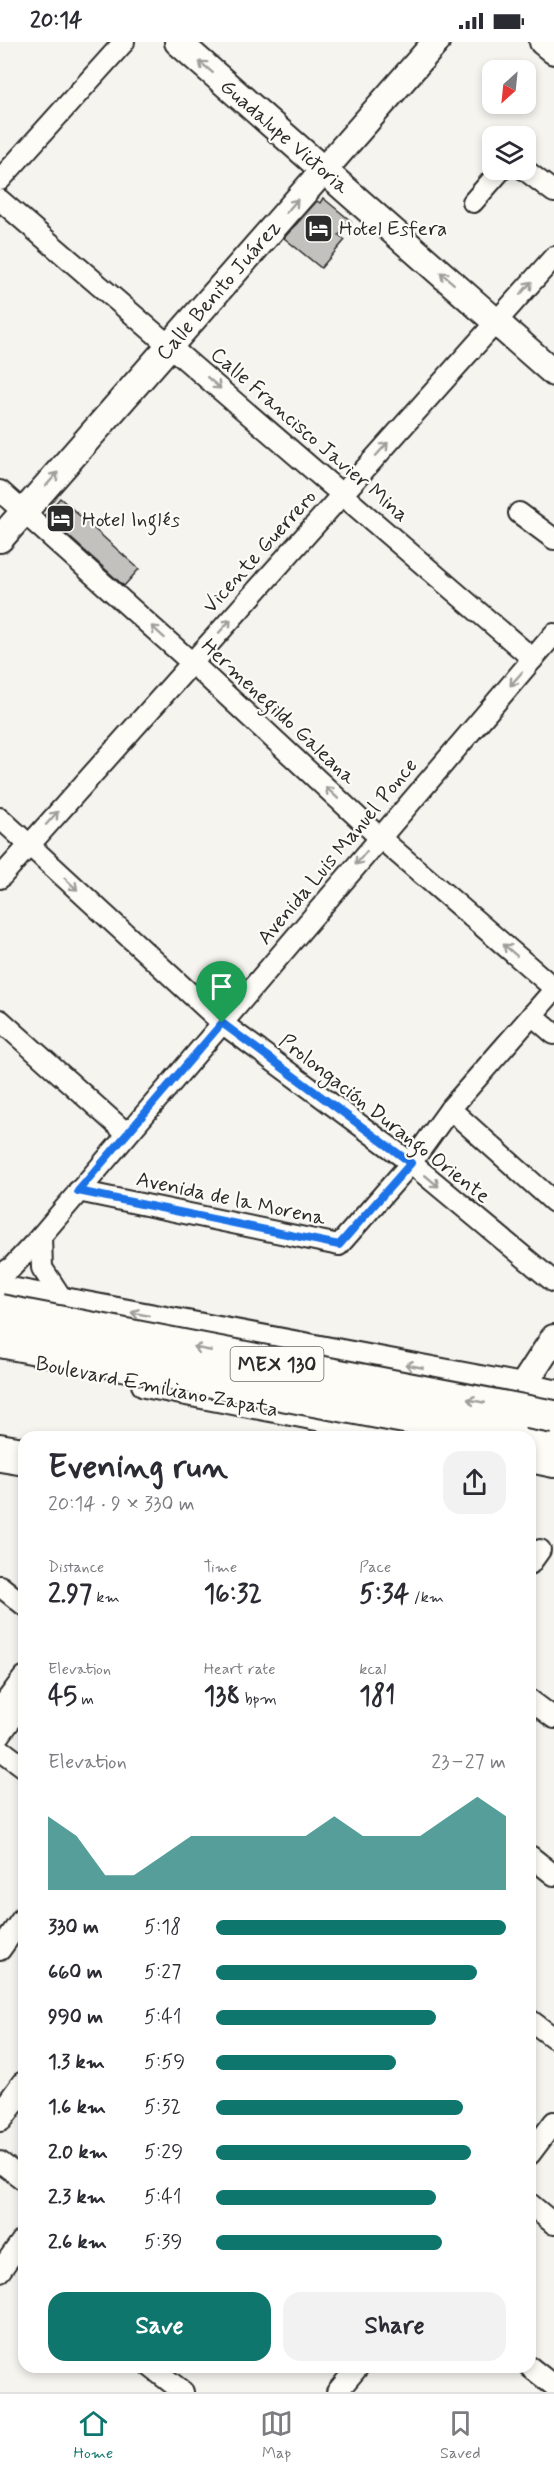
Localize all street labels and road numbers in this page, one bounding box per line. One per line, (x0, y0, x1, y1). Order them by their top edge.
street label: Guadalupe Victoria (214, 73, 355, 201)
street label: Calle Benito Juárez (150, 215, 287, 367)
street label: Calle Francisco Javier Mina (204, 341, 414, 529)
street label: Vicente Guerrero (197, 484, 323, 620)
street label: Hermenegildo Galeana (194, 633, 362, 793)
street label: Avenida Luis Manuel Ponce (251, 752, 424, 951)
street label: Prolongación Durango Oriente (272, 1027, 496, 1212)
street label: Avenida de la Morena (134, 1165, 328, 1233)
road number: MEX 130 (230, 1347, 324, 1381)
street label: Boulevard Emiliano Zapata (33, 1350, 280, 1424)

